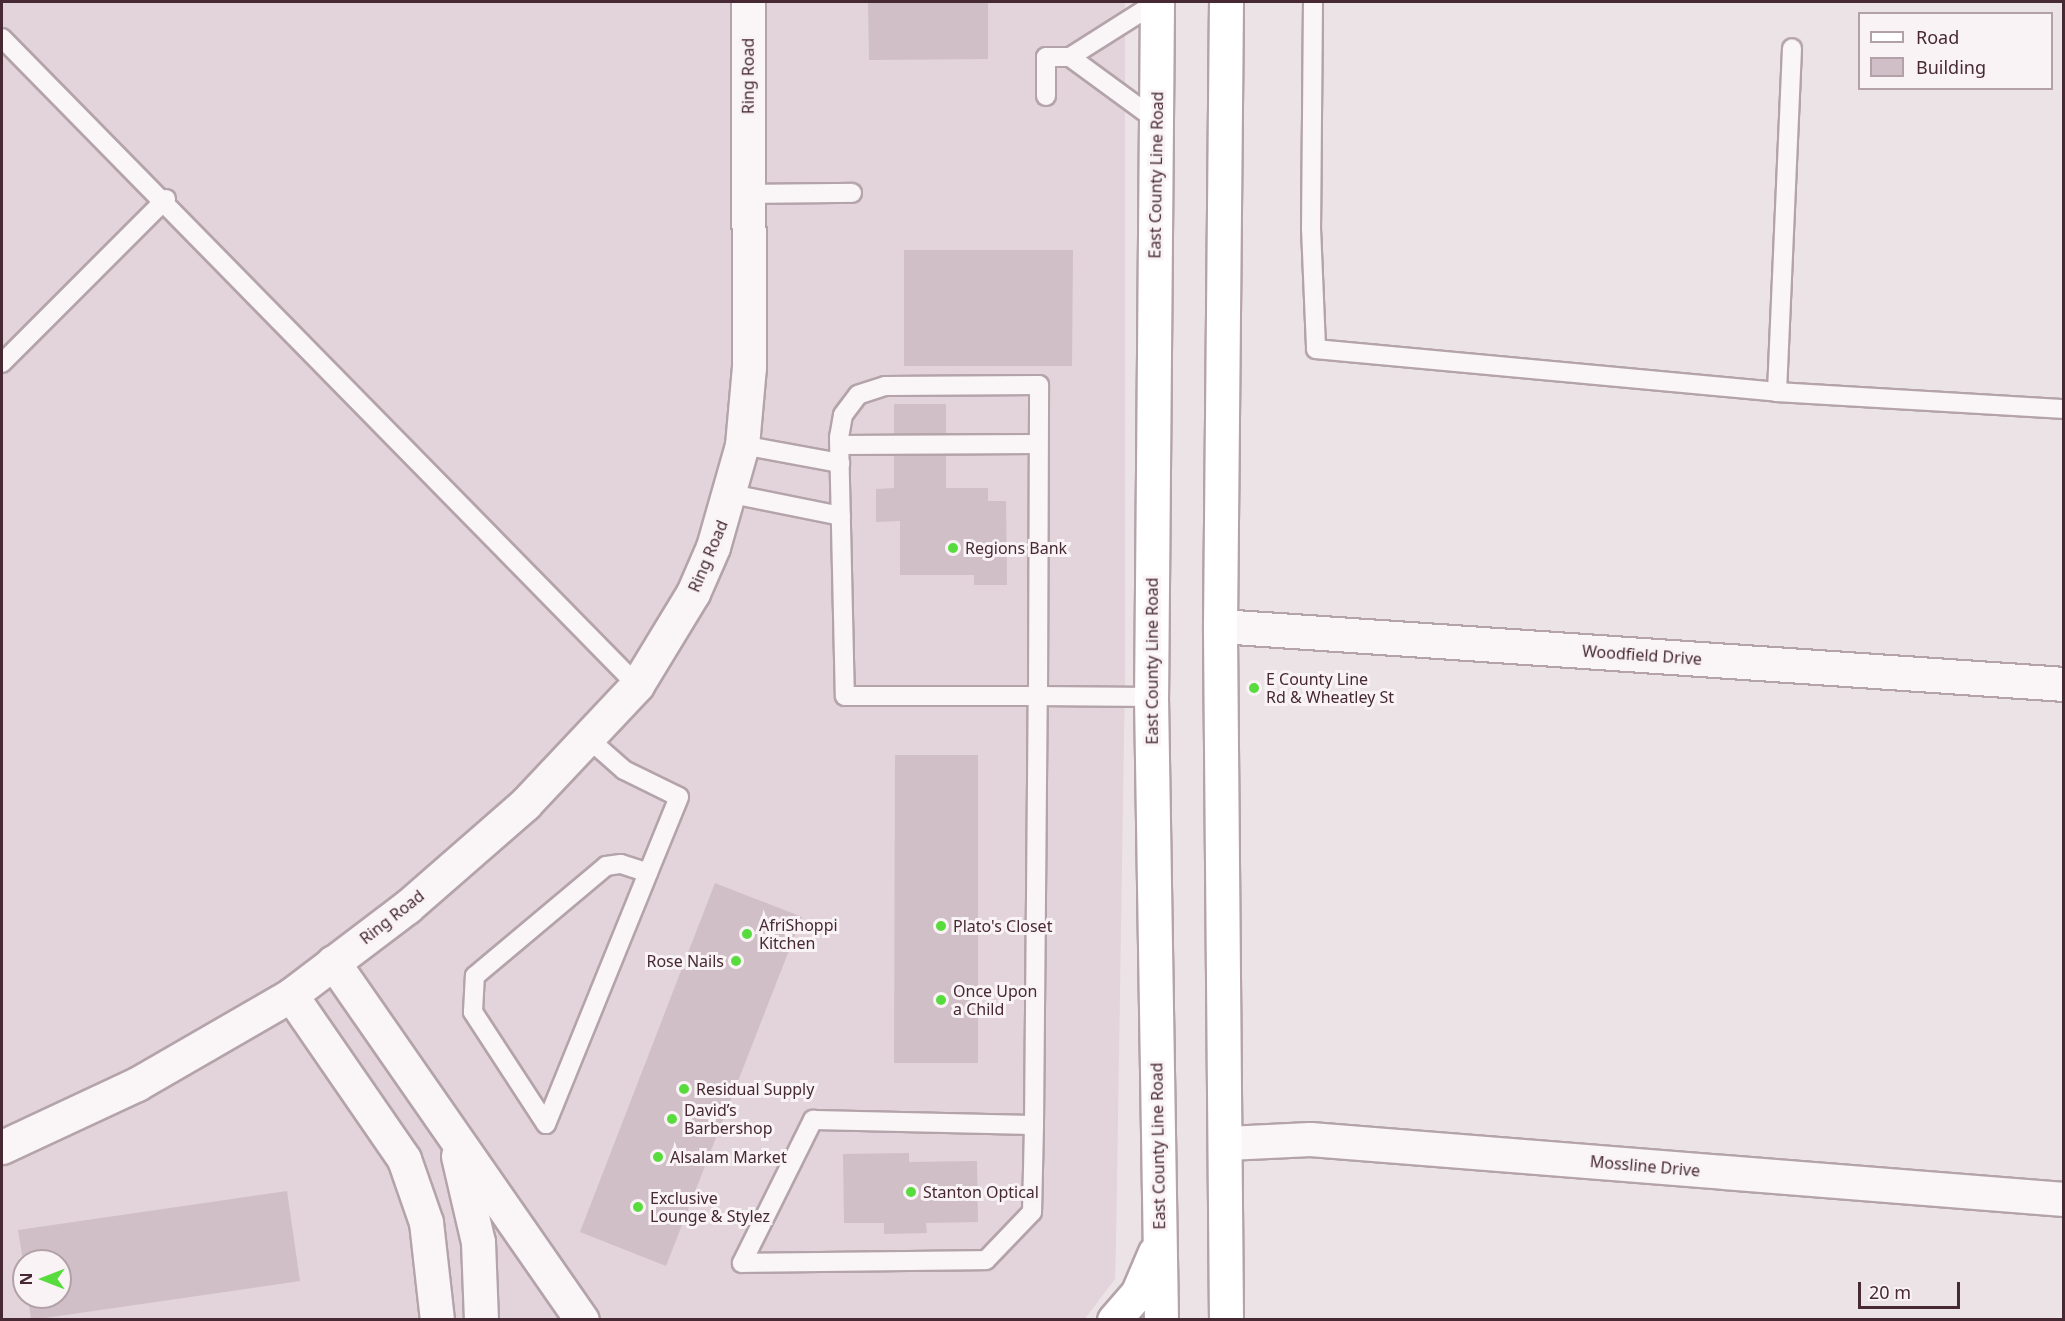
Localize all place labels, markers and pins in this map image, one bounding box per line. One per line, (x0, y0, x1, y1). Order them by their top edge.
place label: Regions Bank (965, 538, 1067, 558)
marker: Regions Bank (946, 541, 960, 555)
place label: E County Line Rd & Wheatley St (1266, 669, 1394, 707)
marker: E County Line Rd & Wheatley St (1247, 681, 1261, 695)
place label: AfriShoppi Kitchen (759, 915, 838, 953)
place label: Plato's Closet (953, 916, 1052, 936)
marker: Plato's Closet (934, 919, 948, 933)
marker: AfriShoppi Kitchen (740, 927, 754, 941)
place label: Rose Nails (646, 951, 724, 971)
marker: Rose Nails (729, 954, 743, 968)
place label: Once Upon a Child (953, 981, 1037, 1019)
marker: Once Upon a Child (934, 993, 948, 1007)
place label: Residual Supply (696, 1079, 814, 1099)
marker: Residual Supply (677, 1082, 691, 1096)
place label: David’s Barbershop (684, 1100, 773, 1138)
marker: David’s Barbershop (665, 1112, 679, 1126)
place label: Alsalam Market (670, 1147, 787, 1167)
marker: Alsalam Market (651, 1150, 665, 1164)
place label: Stanton Optical (923, 1182, 1039, 1202)
marker: Stanton Optical (904, 1185, 918, 1199)
place label: Exclusive Lounge & Stylez (650, 1188, 770, 1226)
marker: Exclusive Lounge & Stylez (631, 1200, 645, 1214)

